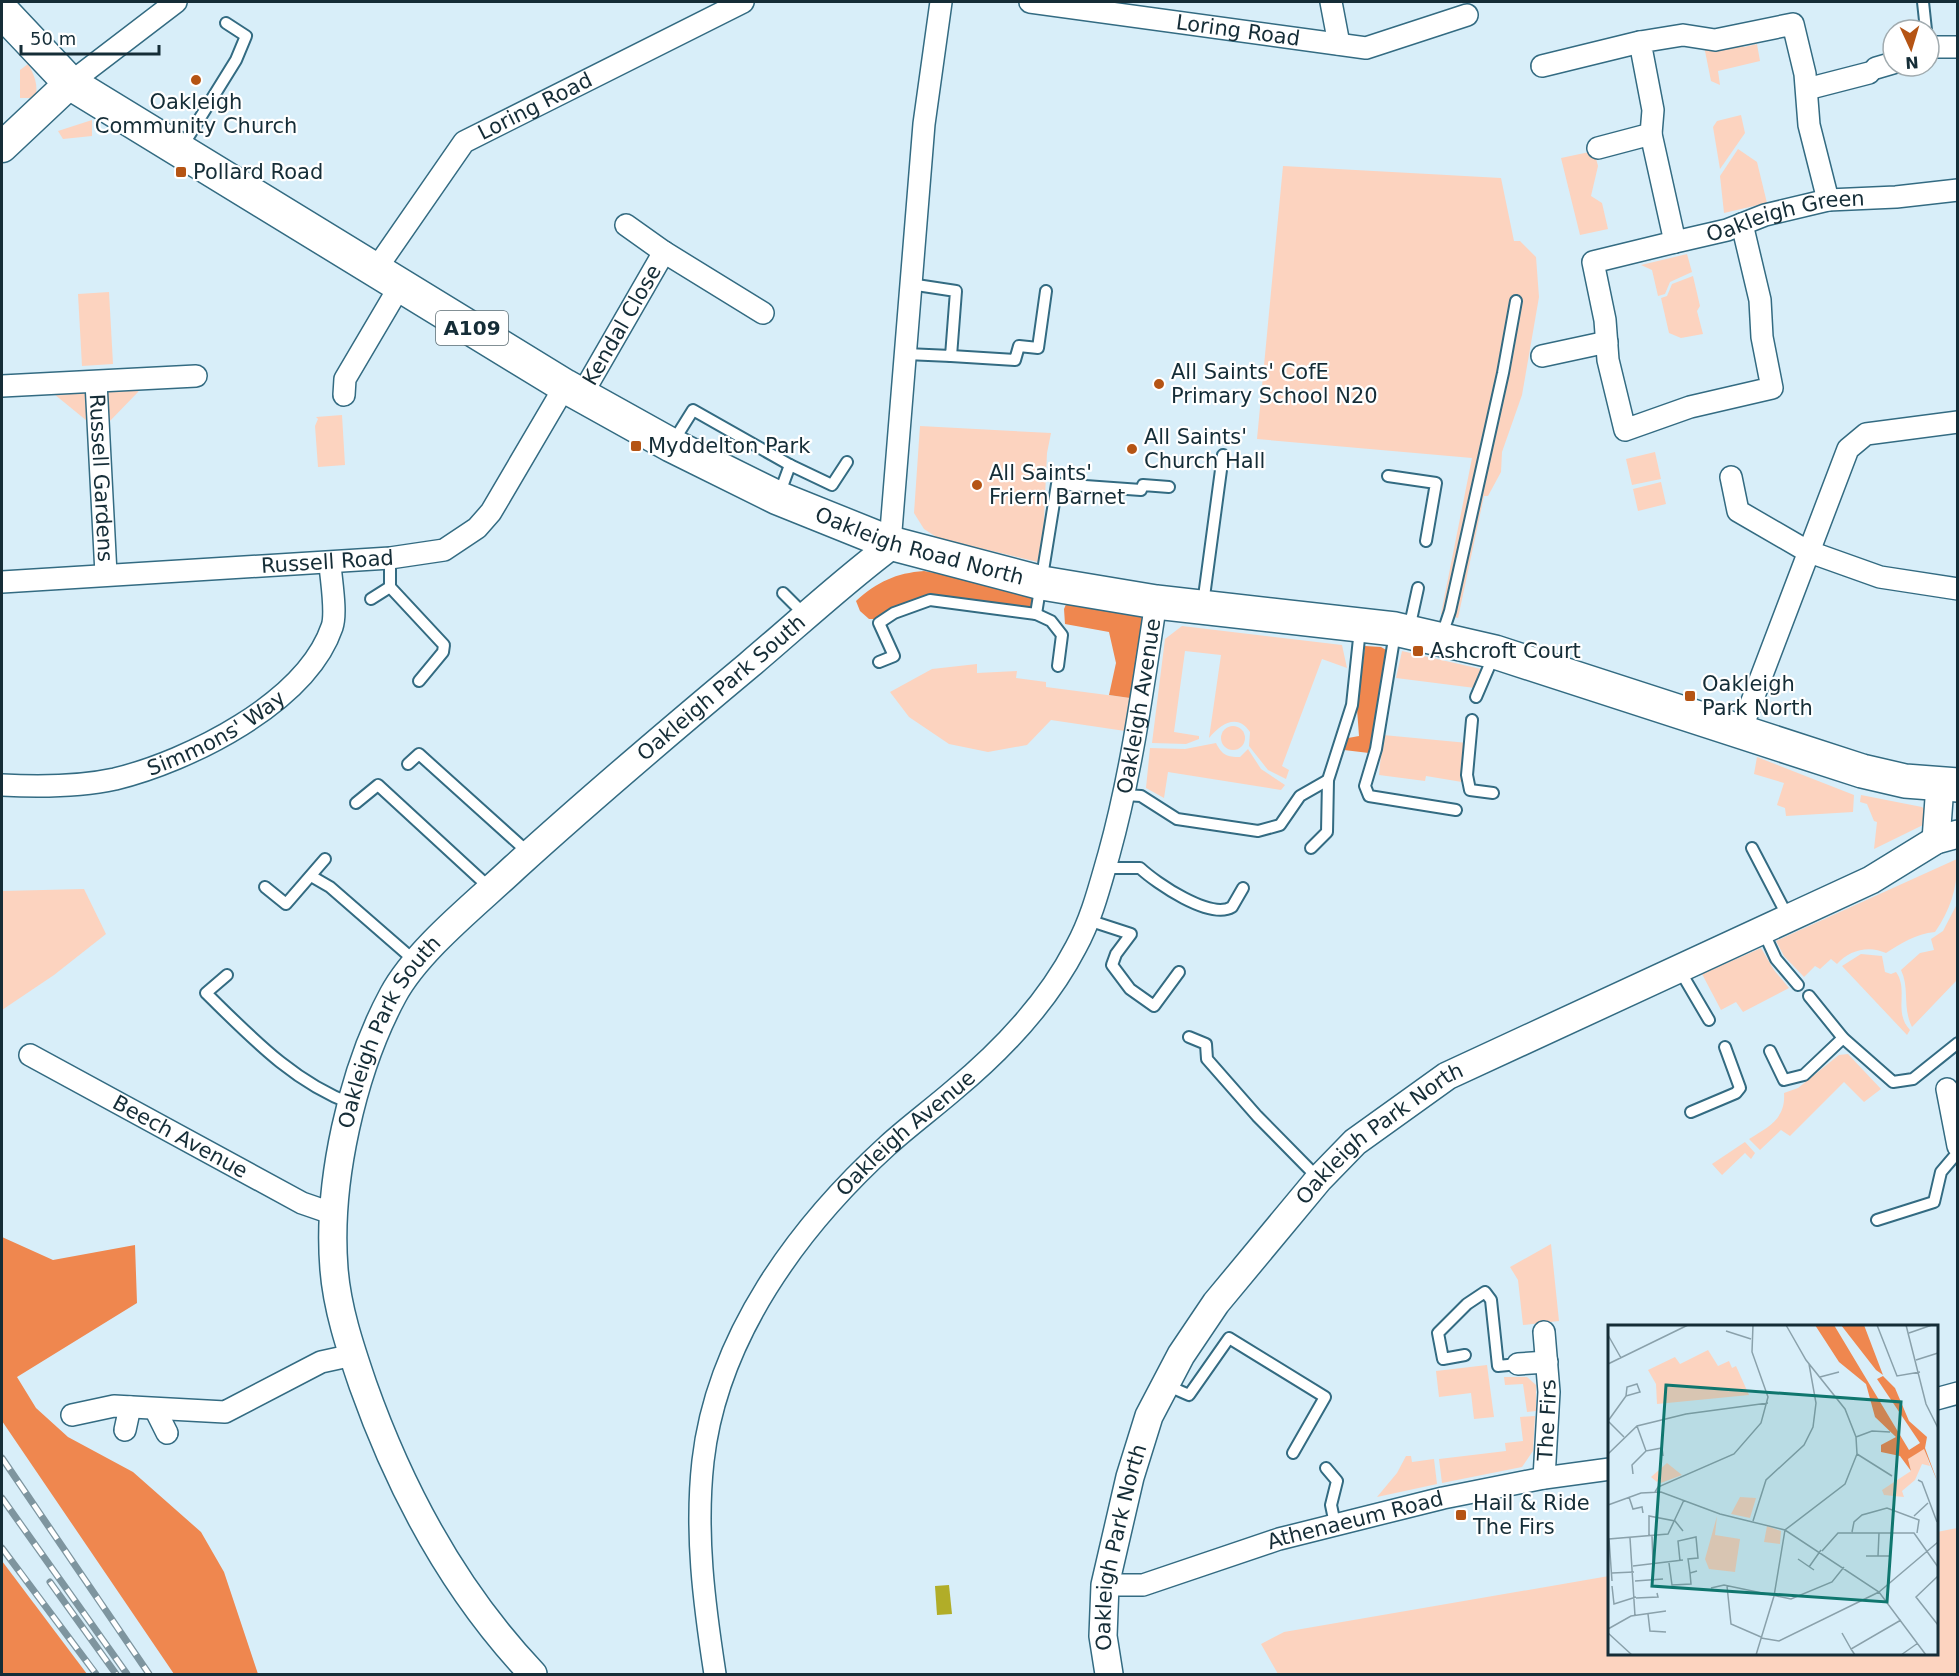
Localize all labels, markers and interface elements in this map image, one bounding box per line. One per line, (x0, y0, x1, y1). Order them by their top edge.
street label: Loring Road (1175, 10, 1301, 51)
scale bar (21, 18, 159, 56)
north arrow (1881, 18, 1941, 78)
text: 50 m (30, 28, 76, 49)
text: N (1905, 53, 1919, 72)
street label: Loring Road (474, 68, 596, 145)
marker: Oakleigh Community Church (189, 73, 203, 87)
place label: Oakleigh Community Church (95, 90, 297, 138)
place label: Pollard Road (193, 160, 323, 184)
marker: Pollard Road (174, 165, 188, 179)
street label: Oakleigh Green (1704, 186, 1865, 246)
street label: Kendal Close (578, 260, 666, 389)
road number: A109 (436, 311, 508, 345)
place label: All Saints' CofE Primary School N20 (1171, 360, 1378, 408)
marker: All Saints' CofE Primary School N20 (1152, 377, 1166, 391)
street label: Russell Gardens (85, 393, 117, 562)
place label: All Saints' Church Hall (1144, 425, 1265, 473)
place label: Myddelton Park (648, 434, 811, 458)
marker: Myddelton Park (629, 439, 643, 453)
marker: All Saints' Church Hall (1125, 442, 1139, 456)
place label: All Saints' Friern Barnet (989, 461, 1125, 509)
marker: All Saints' Friern Barnet (970, 478, 984, 492)
street label: Oakleigh Road North (812, 502, 1027, 590)
street label: Russell Road (260, 546, 394, 578)
street label: Oakleigh Park South (633, 610, 810, 766)
street label: Oakleigh Avenue (1112, 617, 1165, 796)
place label: Ashcroft Court (1430, 639, 1581, 663)
marker: Ashcroft Court (1411, 644, 1425, 658)
place label: Oakleigh Park North (1702, 672, 1813, 720)
street label: Simmons' Way (144, 686, 290, 781)
marker: Oakleigh Park North (1683, 689, 1697, 703)
street label: Oakleigh Park South (334, 931, 446, 1131)
street label: Oakleigh Park North (1291, 1058, 1467, 1209)
street label: Oakleigh Avenue (831, 1065, 980, 1201)
street label: Beech Avenue (109, 1090, 252, 1183)
inset map (1608, 1325, 1938, 1655)
street label: The Firs (1533, 1378, 1561, 1463)
street label: Oakleigh Park North (1091, 1441, 1152, 1652)
street label: Athenaeum Road (1264, 1486, 1446, 1554)
place label: Hail & Ride The Firs (1472, 1491, 1590, 1539)
marker: Hail & Ride The Firs (1454, 1508, 1468, 1522)

